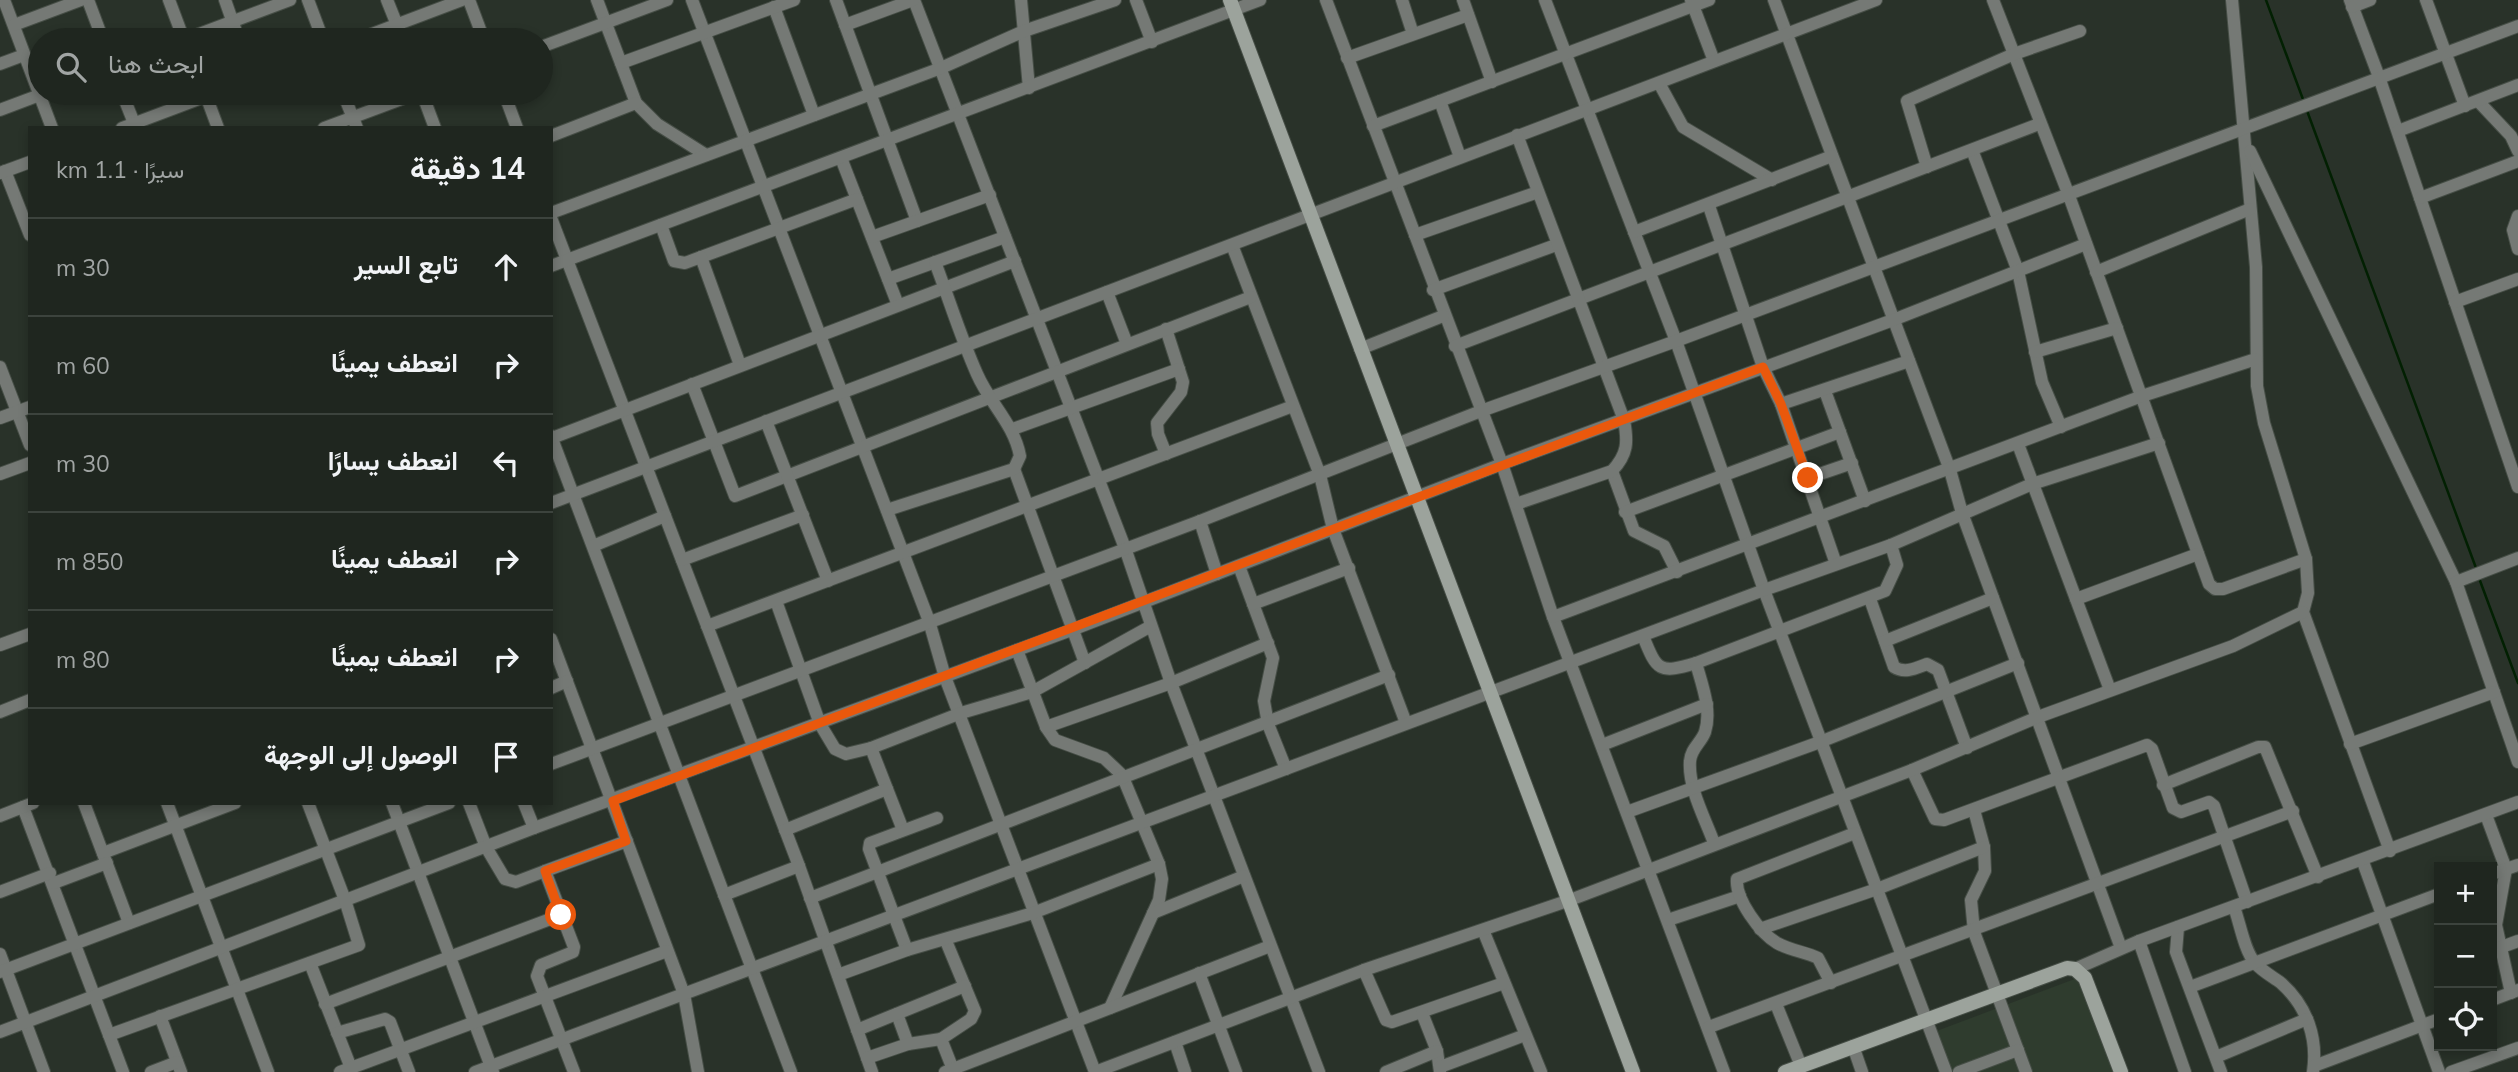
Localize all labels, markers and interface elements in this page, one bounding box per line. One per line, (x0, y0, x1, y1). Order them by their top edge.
search box (28, 28, 553, 105)
text: ابحث هنا (108, 47, 204, 80)
icon: search (52, 48, 90, 86)
text: 14 دقيقة (410, 149, 525, 187)
text: سيرًا · 1.1 km (56, 155, 184, 184)
text: تابع السير (354, 248, 458, 281)
icon: ahead (487, 248, 525, 286)
text: 30 m (56, 253, 110, 282)
text: انعطف يمينًا (331, 346, 458, 379)
icon: right (487, 346, 525, 384)
text: 60 m (56, 351, 110, 380)
text: انعطف يسارًا (328, 444, 458, 477)
icon: left (487, 444, 525, 482)
text: 30 m (56, 449, 110, 478)
route end (1792, 462, 1823, 493)
text: انعطف يمينًا (331, 542, 458, 575)
icon: right (487, 542, 525, 580)
text: 850 m (56, 547, 124, 576)
text: انعطف يمينًا (331, 640, 458, 673)
icon: right (487, 640, 525, 678)
text: 80 m (56, 645, 110, 674)
text: الوصول إلى الوجهة (264, 738, 458, 771)
icon: arrive (487, 738, 525, 776)
map controls (2434, 862, 2497, 1051)
button: + (2434, 862, 2497, 925)
route start (545, 899, 576, 930)
button: − (2434, 925, 2497, 988)
button: locate (2434, 988, 2497, 1051)

